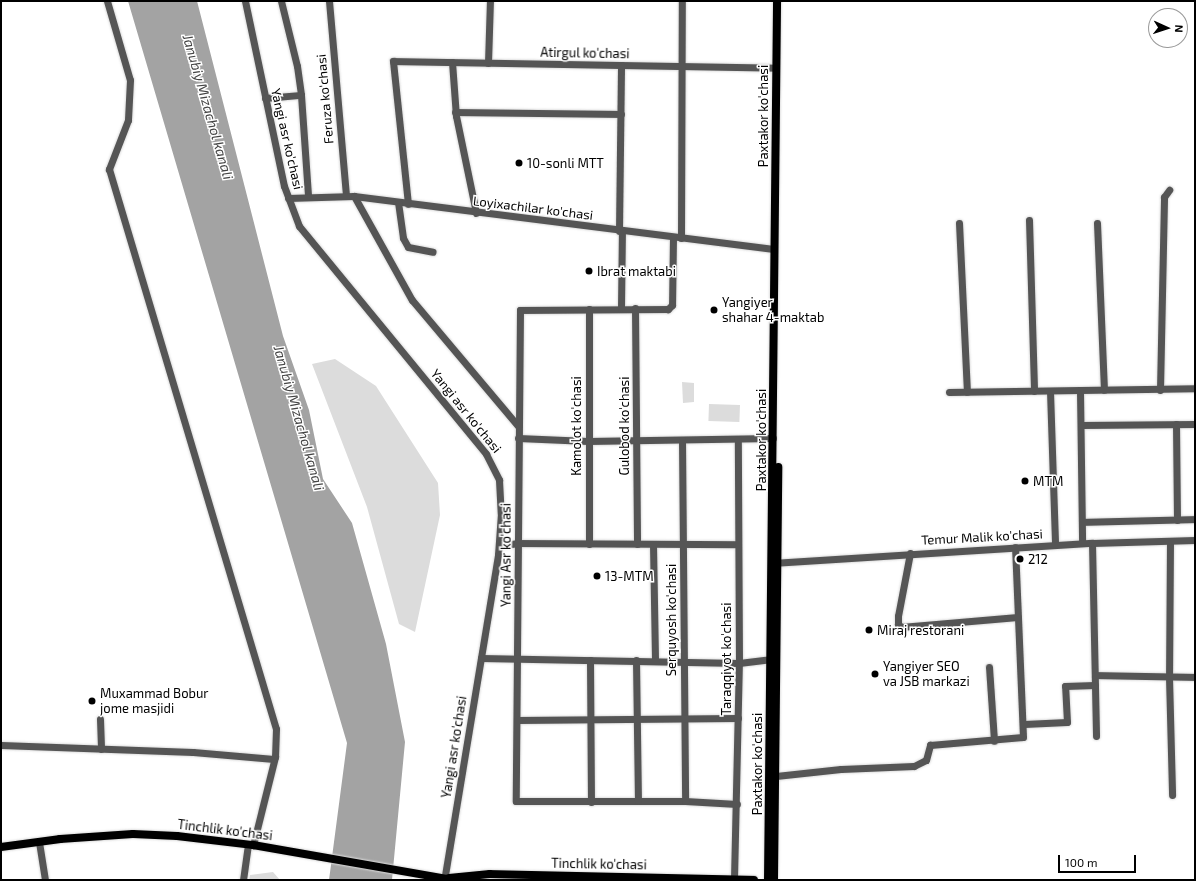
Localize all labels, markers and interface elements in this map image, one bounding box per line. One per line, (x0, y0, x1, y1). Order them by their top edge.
north arrow (1148, 8, 1188, 48)
text: N (1173, 24, 1186, 33)
water label: Janubiy Mizachol kanali (179, 32, 237, 182)
street label: Atirgul ko'chasi (540, 44, 630, 62)
street label: Feruza ko'chasi (313, 53, 337, 145)
street label: Paxtakor ko'chasi (755, 65, 771, 167)
street label: Yangi asr ko'chasi (268, 87, 306, 191)
place label: 10-sonli MTT (527, 155, 604, 171)
marker: 10-sonli MTT (514, 158, 524, 168)
street label: Loyixachilar ko'chasi (472, 193, 594, 223)
place label: Ibrat maktabi (597, 263, 676, 279)
marker: Ibrat maktabi (584, 266, 594, 276)
place label: Yangiyer shahar 4-maktab (722, 295, 825, 326)
marker: Yangiyer shahar 4-maktab (709, 305, 719, 315)
water label: Janubiy Mizachol kanali (270, 343, 328, 493)
street label: Yangi asr ko'chasi (427, 366, 505, 456)
street label: Kamolot ko'chasi (568, 376, 584, 476)
street label: Gulobod ko'chasi (616, 377, 632, 475)
street label: Paxtakor ko'chasi (753, 389, 769, 491)
place label: MTM (1033, 473, 1063, 489)
marker: MTM (1020, 476, 1030, 486)
street label: Yangi Asr ko'chasi (498, 503, 514, 607)
street label: Temur Malik ko'chasi (921, 526, 1043, 548)
place label: 212 (1028, 551, 1048, 567)
marker: 212 (1015, 554, 1025, 564)
street label: Serquyosh ko'chasi (663, 564, 679, 676)
place label: 13-MTM (605, 568, 654, 584)
marker: 13-MTM (592, 571, 602, 581)
street label: Taraqqiyot ko'chasi (718, 603, 734, 715)
place label: Miraj restorani (877, 622, 964, 638)
marker: Miraj restorani (864, 625, 874, 635)
place label: Yangiyer SEO va JSB markazi (883, 659, 970, 690)
marker: Yangiyer SEO va JSB markazi (870, 669, 880, 679)
place label: Muxammad Bobur jome masjidi (100, 686, 209, 717)
street label: Yangi asr ko'chasi (438, 695, 470, 799)
marker: Muxammad Bobur jome masjidi (87, 696, 97, 706)
street label: Paxtakor ko'chasi (749, 713, 765, 815)
street label: Tinchlik ko'chasi (177, 816, 273, 844)
scale bar (1060, 847, 1138, 873)
street label: Tinchlik ko'chasi (551, 855, 647, 873)
text: 100 m (1065, 855, 1097, 869)

